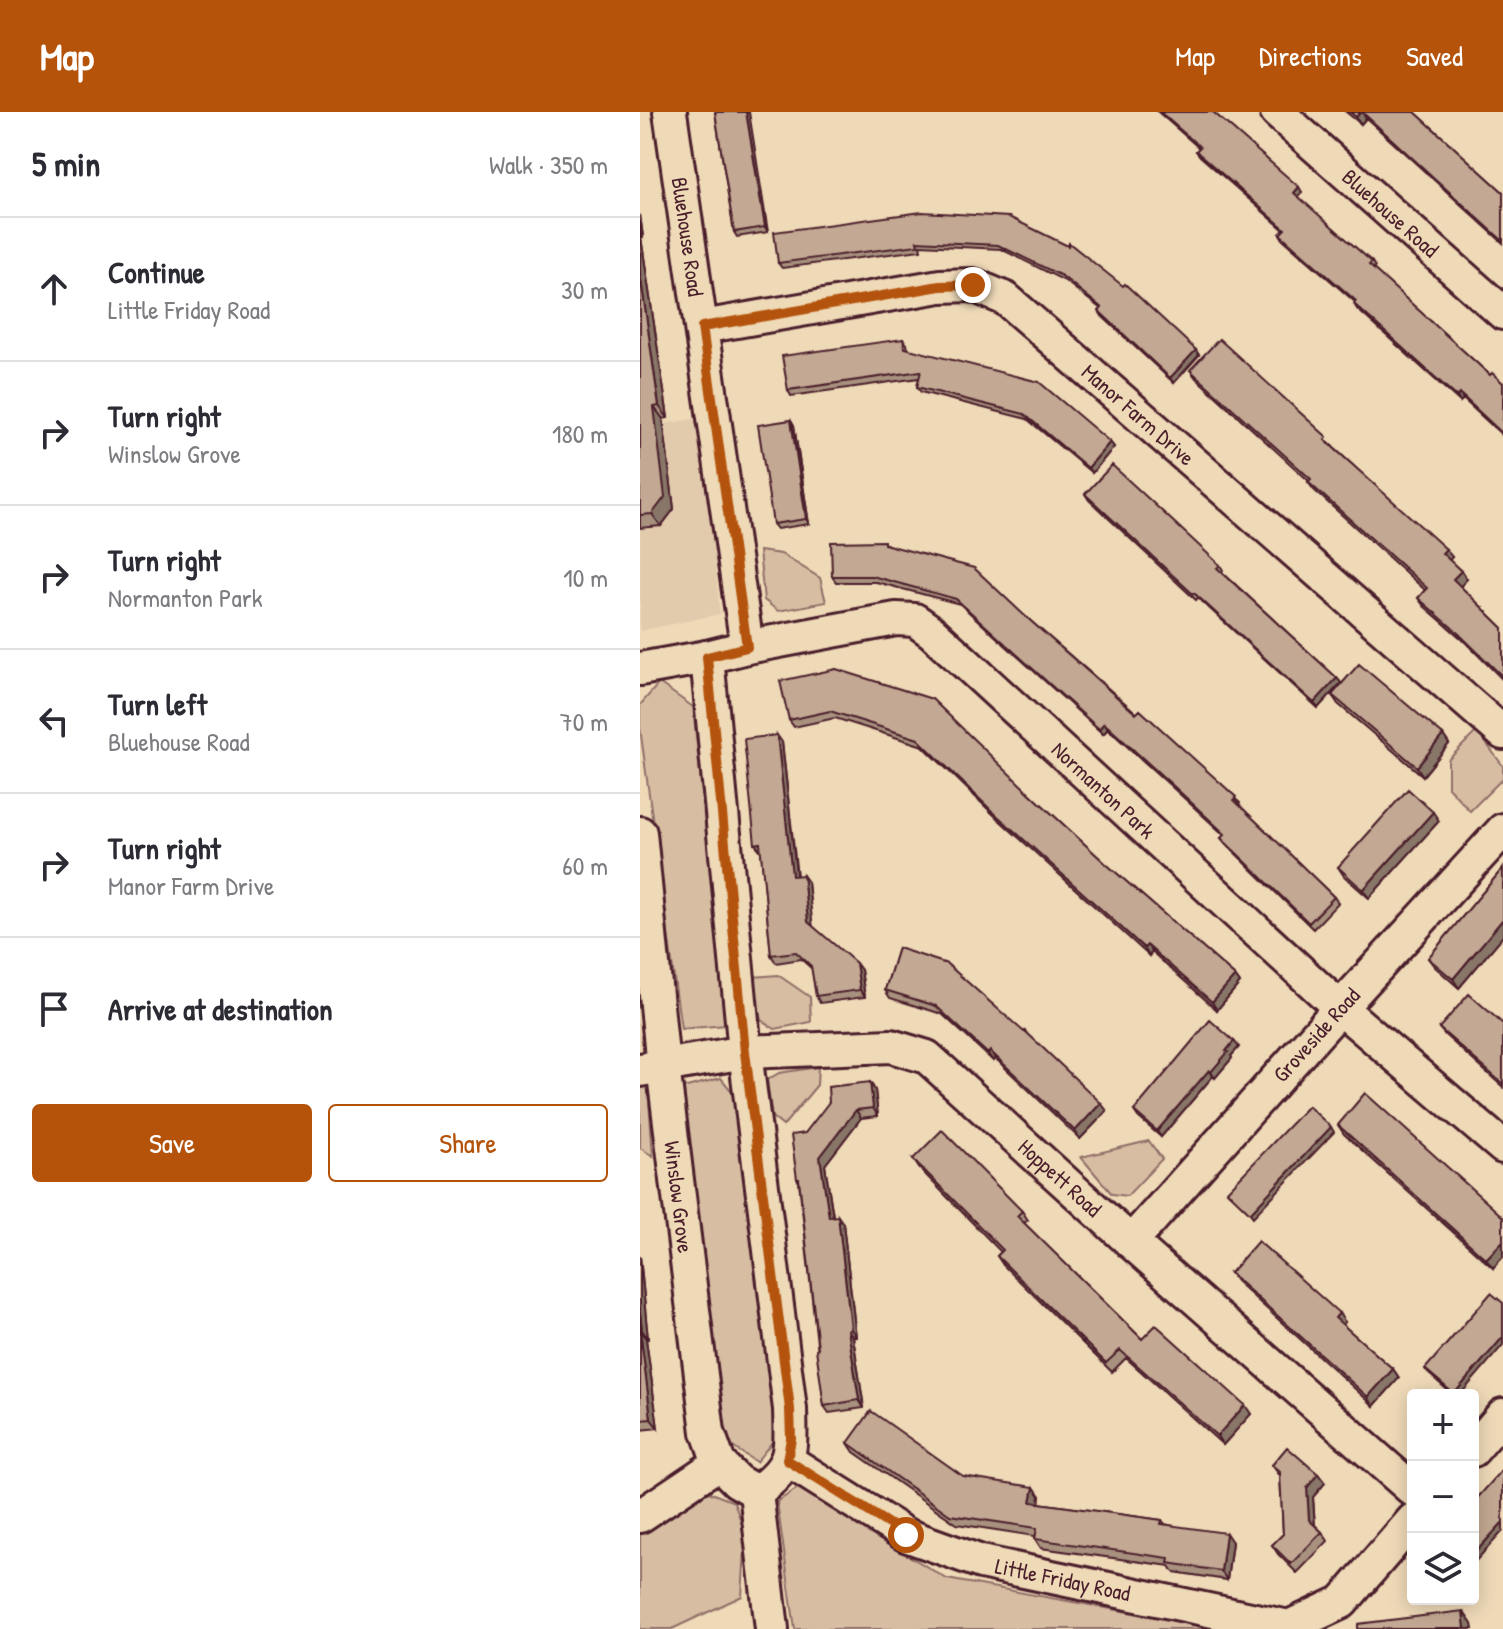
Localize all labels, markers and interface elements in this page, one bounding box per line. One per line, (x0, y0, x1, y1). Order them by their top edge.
text: Map (40, 30, 94, 82)
text: Map (1175, 37, 1215, 75)
text: Directions (1259, 37, 1362, 75)
text: Saved (1406, 37, 1463, 75)
text: 5 min (32, 141, 100, 187)
text: Walk · 350 m (489, 147, 608, 182)
street label: Bluehouse Road (1336, 162, 1446, 264)
street label: Bluehouse Road (665, 175, 711, 299)
text: Continue (108, 252, 205, 292)
icon: ahead (32, 267, 76, 311)
route end (955, 267, 991, 303)
text: 30 m (561, 272, 608, 307)
text: Little Friday Road (108, 292, 270, 327)
street label: Manor Farm Drive (1075, 357, 1201, 472)
text: Turn right (108, 396, 221, 436)
icon: right (32, 411, 76, 455)
text: 180 m (552, 416, 608, 451)
text: Winslow Grove (108, 436, 241, 471)
text: Turn right (108, 540, 221, 580)
icon: right (32, 555, 76, 599)
text: 10 m (563, 560, 608, 595)
text: Normanton Park (108, 580, 263, 615)
text: Turn left (108, 684, 207, 724)
icon: left (32, 699, 76, 743)
text: 70 m (560, 704, 608, 739)
text: Bluehouse Road (108, 724, 250, 759)
street label: Normanton Park (1045, 735, 1162, 845)
text: Turn right (108, 828, 221, 868)
icon: right (32, 843, 76, 887)
text: 60 m (562, 848, 608, 883)
text: Manor Farm Drive (108, 868, 274, 903)
street label: Groveside Road (1266, 981, 1367, 1088)
icon: arrive (32, 987, 76, 1031)
text: Arrive at destination (108, 989, 333, 1029)
button: Save (32, 1104, 312, 1182)
button: Share (328, 1104, 608, 1182)
street label: Hoppett Road (1012, 1132, 1109, 1224)
street label: Winslow Grove (657, 1139, 701, 1255)
map controls (1407, 1389, 1479, 1605)
button: + (1407, 1389, 1479, 1461)
button: − (1407, 1461, 1479, 1533)
route start (888, 1517, 924, 1553)
button: layers (1407, 1533, 1479, 1605)
street label: Little Friday Road (993, 1550, 1134, 1608)

